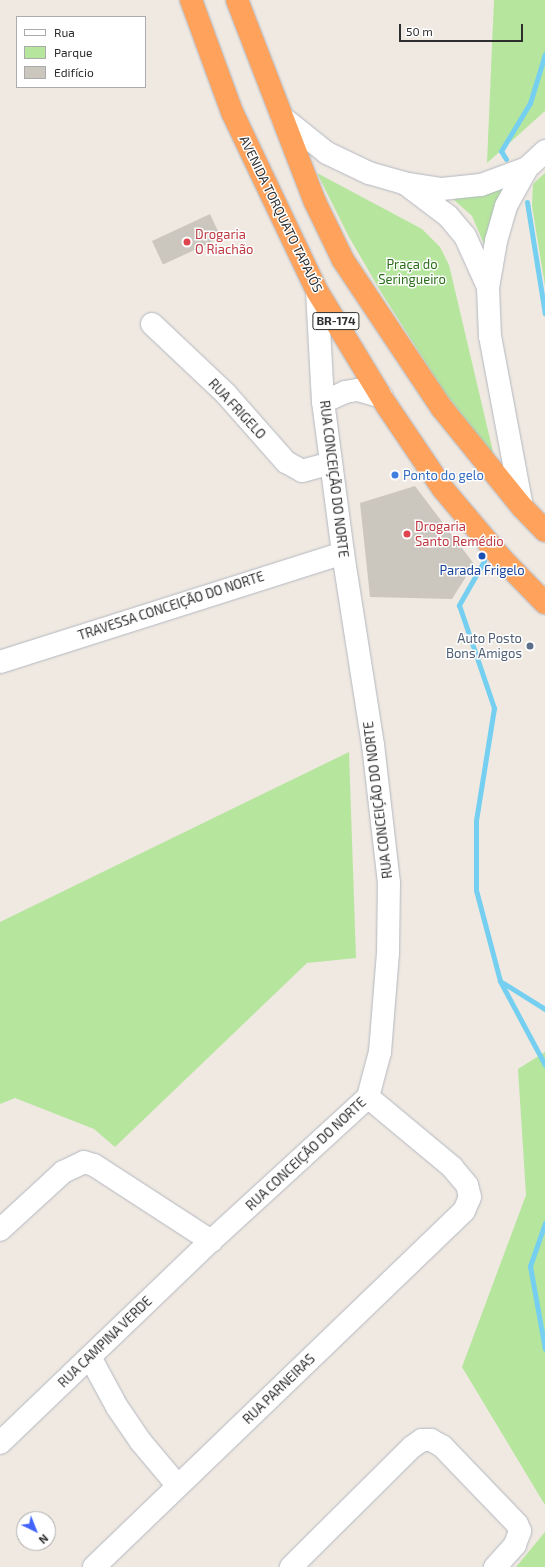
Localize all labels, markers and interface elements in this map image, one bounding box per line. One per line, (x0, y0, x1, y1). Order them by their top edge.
legend (16, 16, 146, 88)
scale bar (401, 16, 525, 42)
text: 50 m (406, 24, 433, 38)
text: Rua (54, 25, 75, 39)
text: Parque (54, 45, 92, 59)
text: Edifício (54, 65, 94, 79)
street label: AVENIDA TORQUATO TAPAJÓS (236, 133, 326, 295)
place label: Drogaria O Riachão (195, 227, 253, 258)
marker: Drogaria O Riachão (182, 237, 192, 247)
park label: Praça do Seringueiro (378, 257, 446, 288)
road number: BR-174 (312, 311, 360, 331)
street label: RUA FRIGELO (205, 376, 269, 442)
street label: RUA CONCEIÇÃO DO NORTE (317, 399, 351, 559)
place label: Ponto do gelo (403, 467, 484, 483)
marker: Ponto do gelo (390, 470, 400, 480)
place label: Drogaria Santo Remédio (415, 519, 504, 550)
marker: Drogaria Santo Remédio (402, 529, 412, 539)
marker: Parada Frigelo (477, 551, 487, 561)
place label: Parada Frigelo (439, 562, 525, 578)
street label: TRAVESSA CONCEIÇÃO DO NORTE (76, 568, 266, 644)
place label: Auto Posto Bons Amigos (446, 631, 522, 662)
marker: Auto Posto Bons Amigos (525, 641, 535, 651)
street label: RUA CONCEIÇÃO DO NORTE (361, 720, 395, 880)
street label: RUA CONCEIÇÃO DO NORTE (243, 1094, 369, 1214)
street label: RUA CAMPINA VERDE (55, 1293, 155, 1391)
street label: RUA PARNEIRAS (240, 1351, 318, 1427)
north arrow (16, 1511, 56, 1551)
text: N (37, 1532, 51, 1547)

